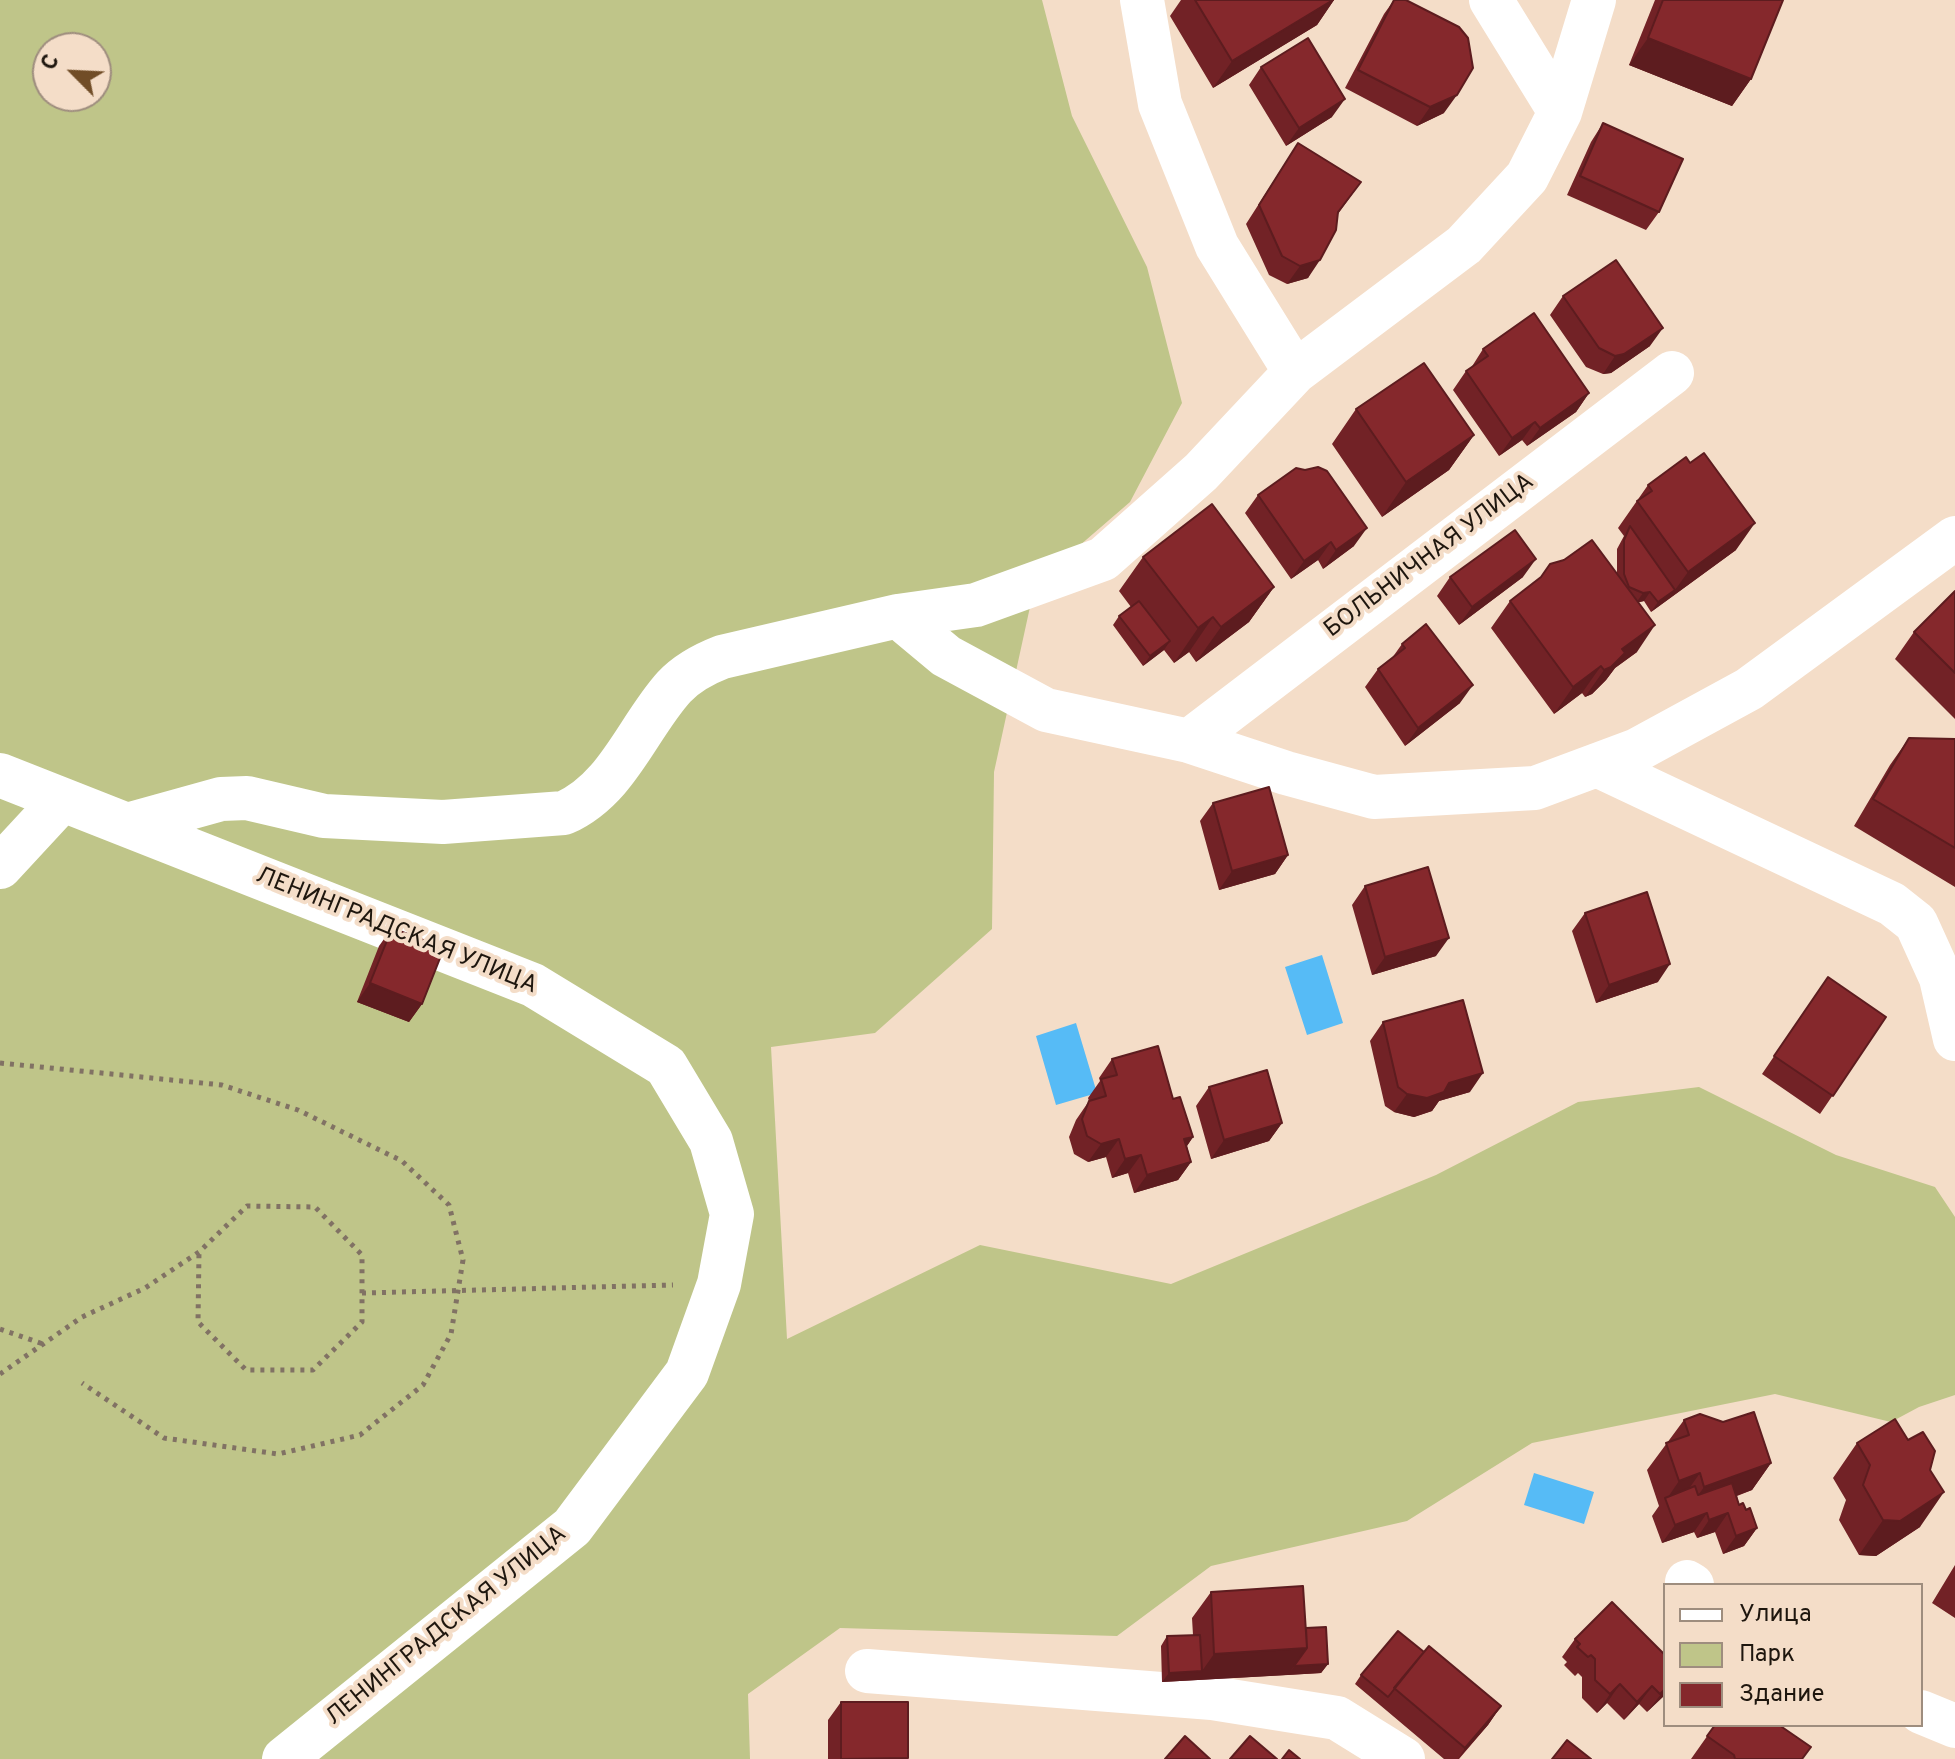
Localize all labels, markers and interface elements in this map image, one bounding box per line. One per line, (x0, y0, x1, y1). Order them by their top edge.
north arrow (32, 32, 112, 112)
text: С (36, 51, 67, 75)
street label: БОЛЬНИЧНАЯ УЛИЦА (1319, 469, 1541, 645)
street label: ЛЕНИНГРАДСКАЯ УЛИЦА (251, 862, 541, 1002)
street label: ЛЕНИНГРАДСКАЯ УЛИЦА (321, 1521, 573, 1733)
legend (1663, 1583, 1923, 1727)
text: Улица (1739, 1600, 1812, 1630)
text: Парк (1739, 1640, 1795, 1670)
text: Здание (1739, 1680, 1825, 1710)

